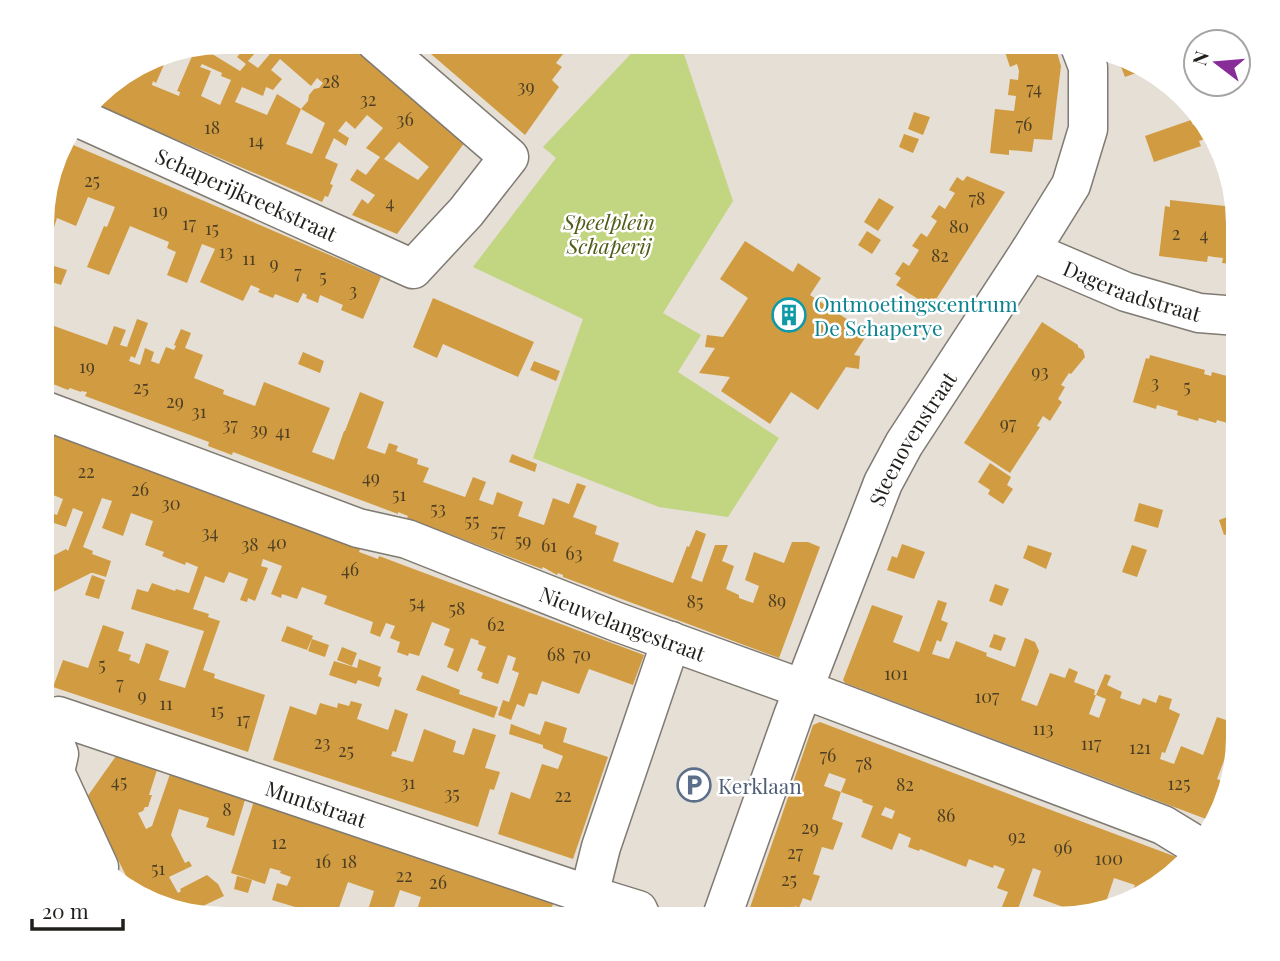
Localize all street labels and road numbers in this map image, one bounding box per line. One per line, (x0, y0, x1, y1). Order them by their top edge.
street label: Schaperijkreekstraat (151, 141, 342, 247)
street label: Dageraadstraat (1059, 253, 1205, 327)
street label: Steenovenstraat (862, 365, 962, 510)
street label: Nieuwelangestraat (536, 579, 710, 667)
street label: Muntstraat (262, 773, 371, 833)

